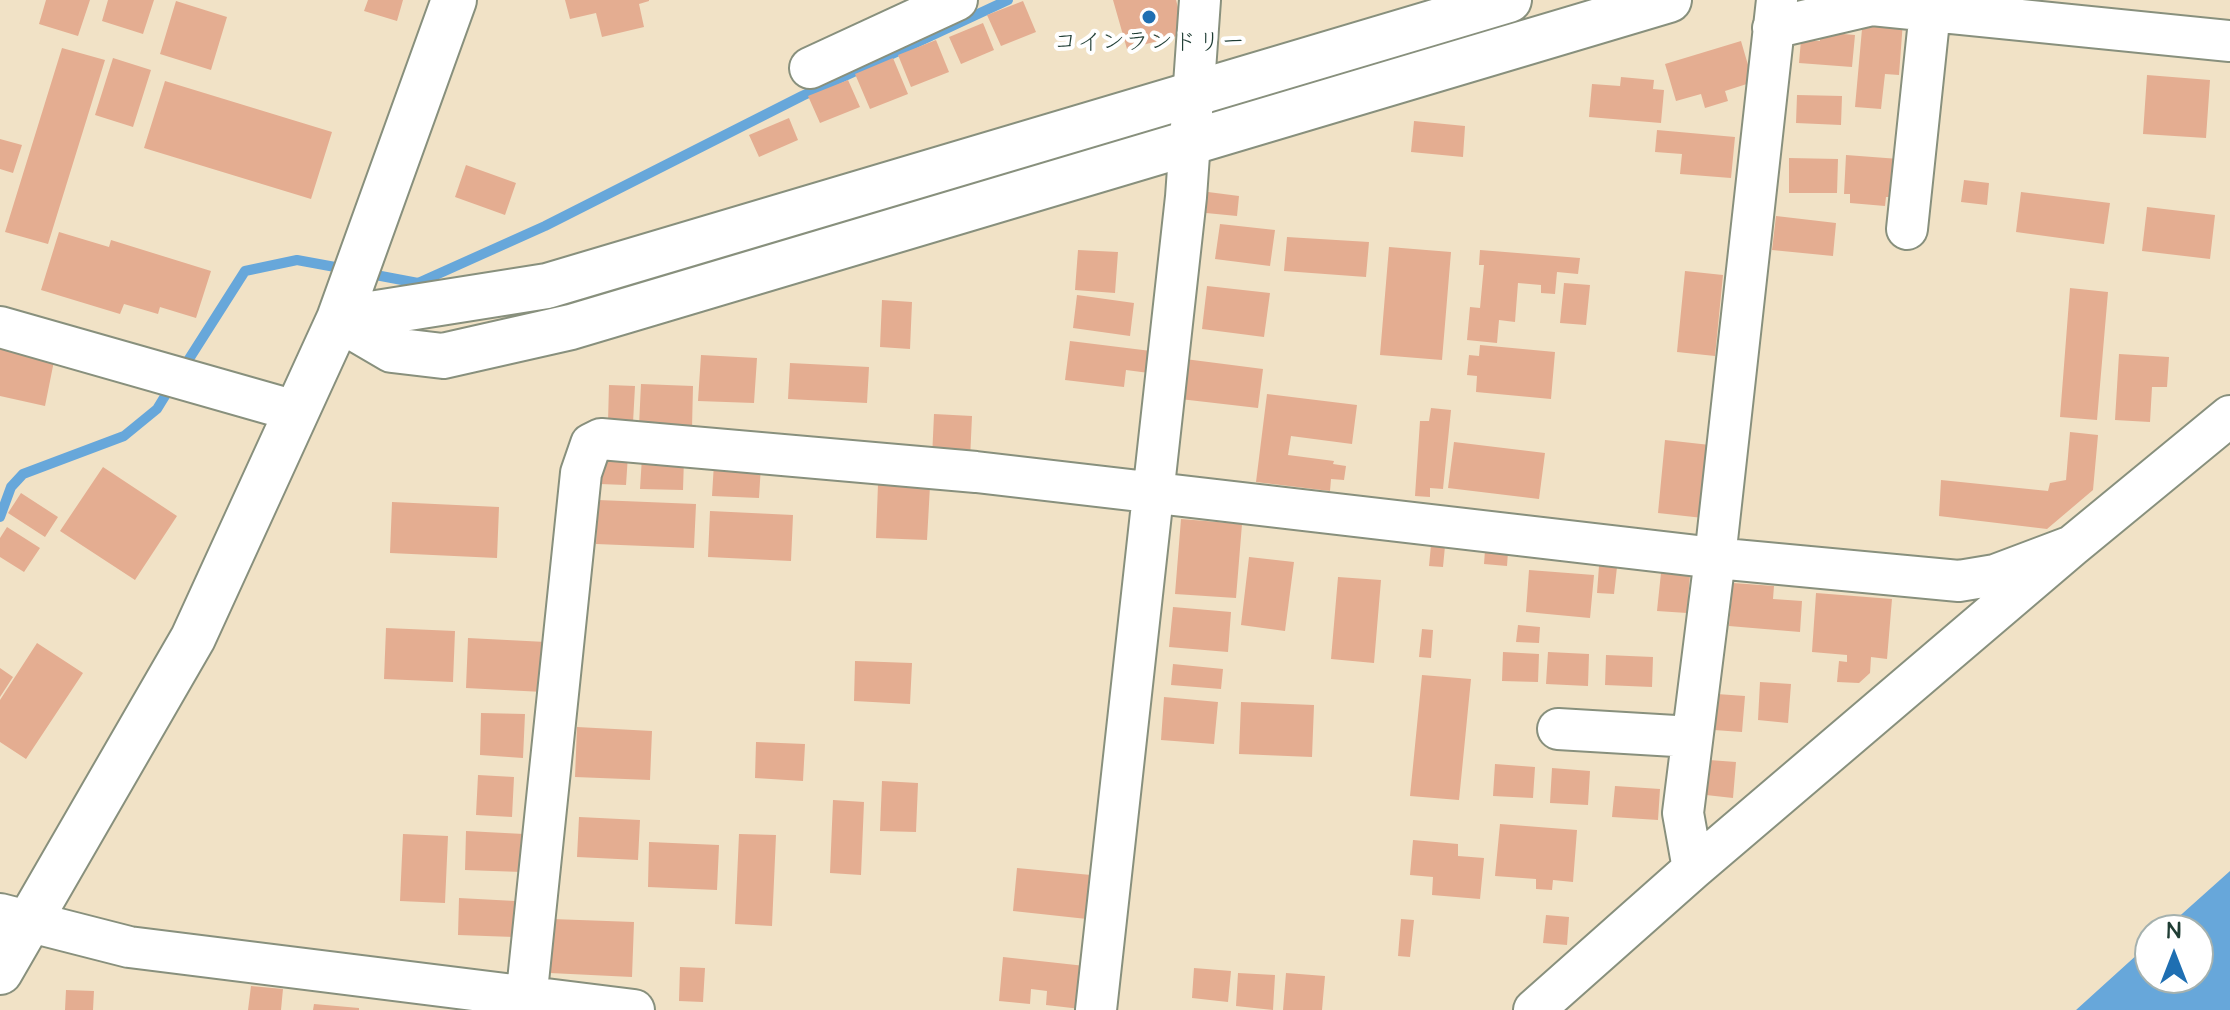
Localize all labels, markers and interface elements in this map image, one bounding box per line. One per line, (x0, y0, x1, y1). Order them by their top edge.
marker: コインランドリー (1140, 8, 1158, 26)
place label: コインランドリー (1053, 30, 1245, 58)
north arrow (2134, 914, 2214, 994)
text: N (2167, 916, 2181, 947)

